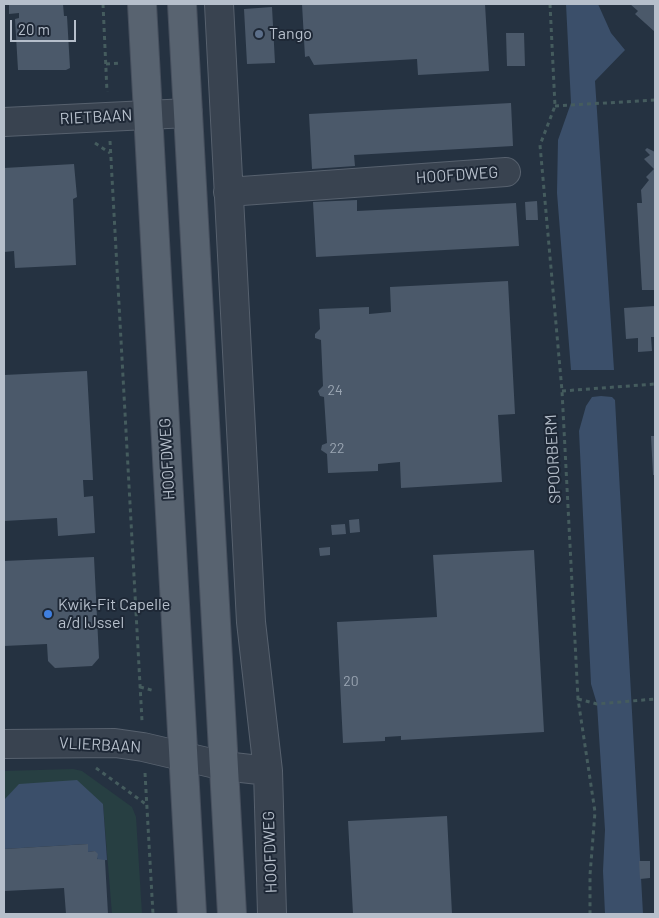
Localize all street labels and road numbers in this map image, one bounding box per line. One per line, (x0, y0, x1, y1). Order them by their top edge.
street label: RIETBAAN (59, 106, 133, 128)
street label: HOOFDWEG (415, 163, 499, 187)
street label: SPOORBERM (541, 414, 565, 504)
street label: HOOFDWEG (155, 417, 179, 501)
street label: VLIERBAAN (59, 733, 141, 757)
street label: HOOFDWEG (259, 811, 281, 893)

